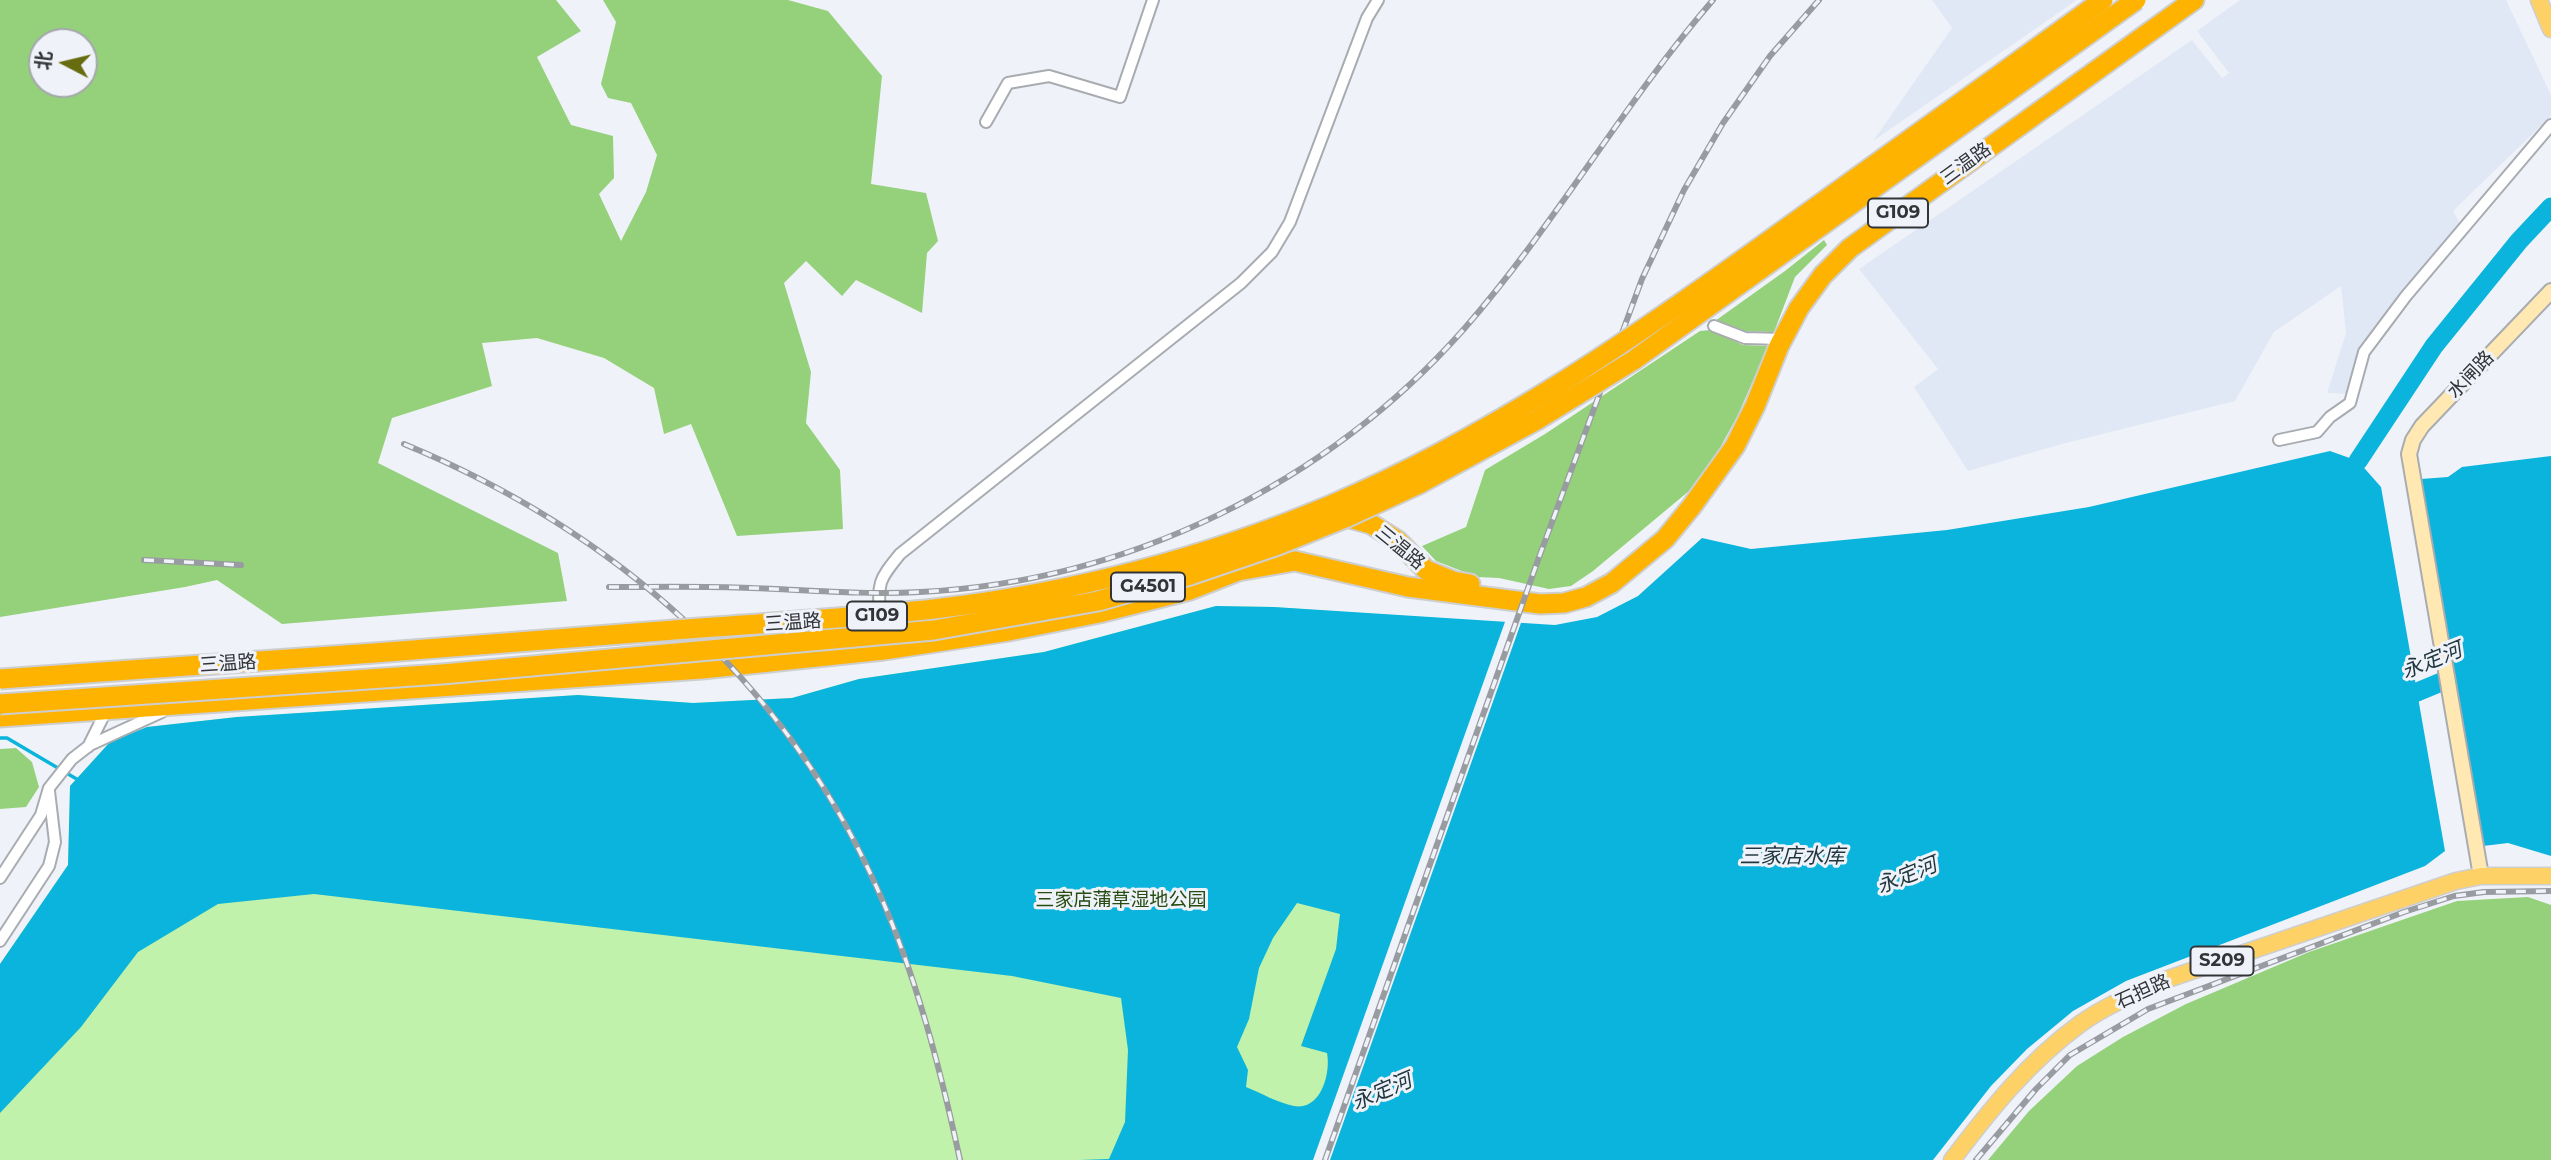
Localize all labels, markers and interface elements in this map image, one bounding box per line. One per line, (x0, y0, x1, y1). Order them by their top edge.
north arrow (28, 28, 98, 98)
text: 北 (31, 50, 56, 71)
street label: 三温路 (1936, 138, 1996, 190)
road number: G109 (1868, 198, 1928, 228)
street label: 水闸路 (2443, 347, 2499, 403)
street label: 三温路 (1371, 521, 1429, 575)
road number: G4501 (1111, 572, 1185, 602)
road number: G109 (847, 602, 907, 630)
street label: 三温路 (764, 610, 822, 636)
water label: 永定河 (2398, 638, 2466, 684)
street label: 三温路 (199, 651, 257, 677)
water label: 三家店水库 (1740, 844, 1844, 870)
water label: 永定河 (1873, 853, 1941, 899)
park label: 三家店蒲草湿地公园 (1036, 889, 1206, 911)
road number: S209 (2190, 946, 2254, 976)
street label: 石担路 (2112, 970, 2174, 1014)
water label: 永定河 (1348, 1068, 1416, 1116)

